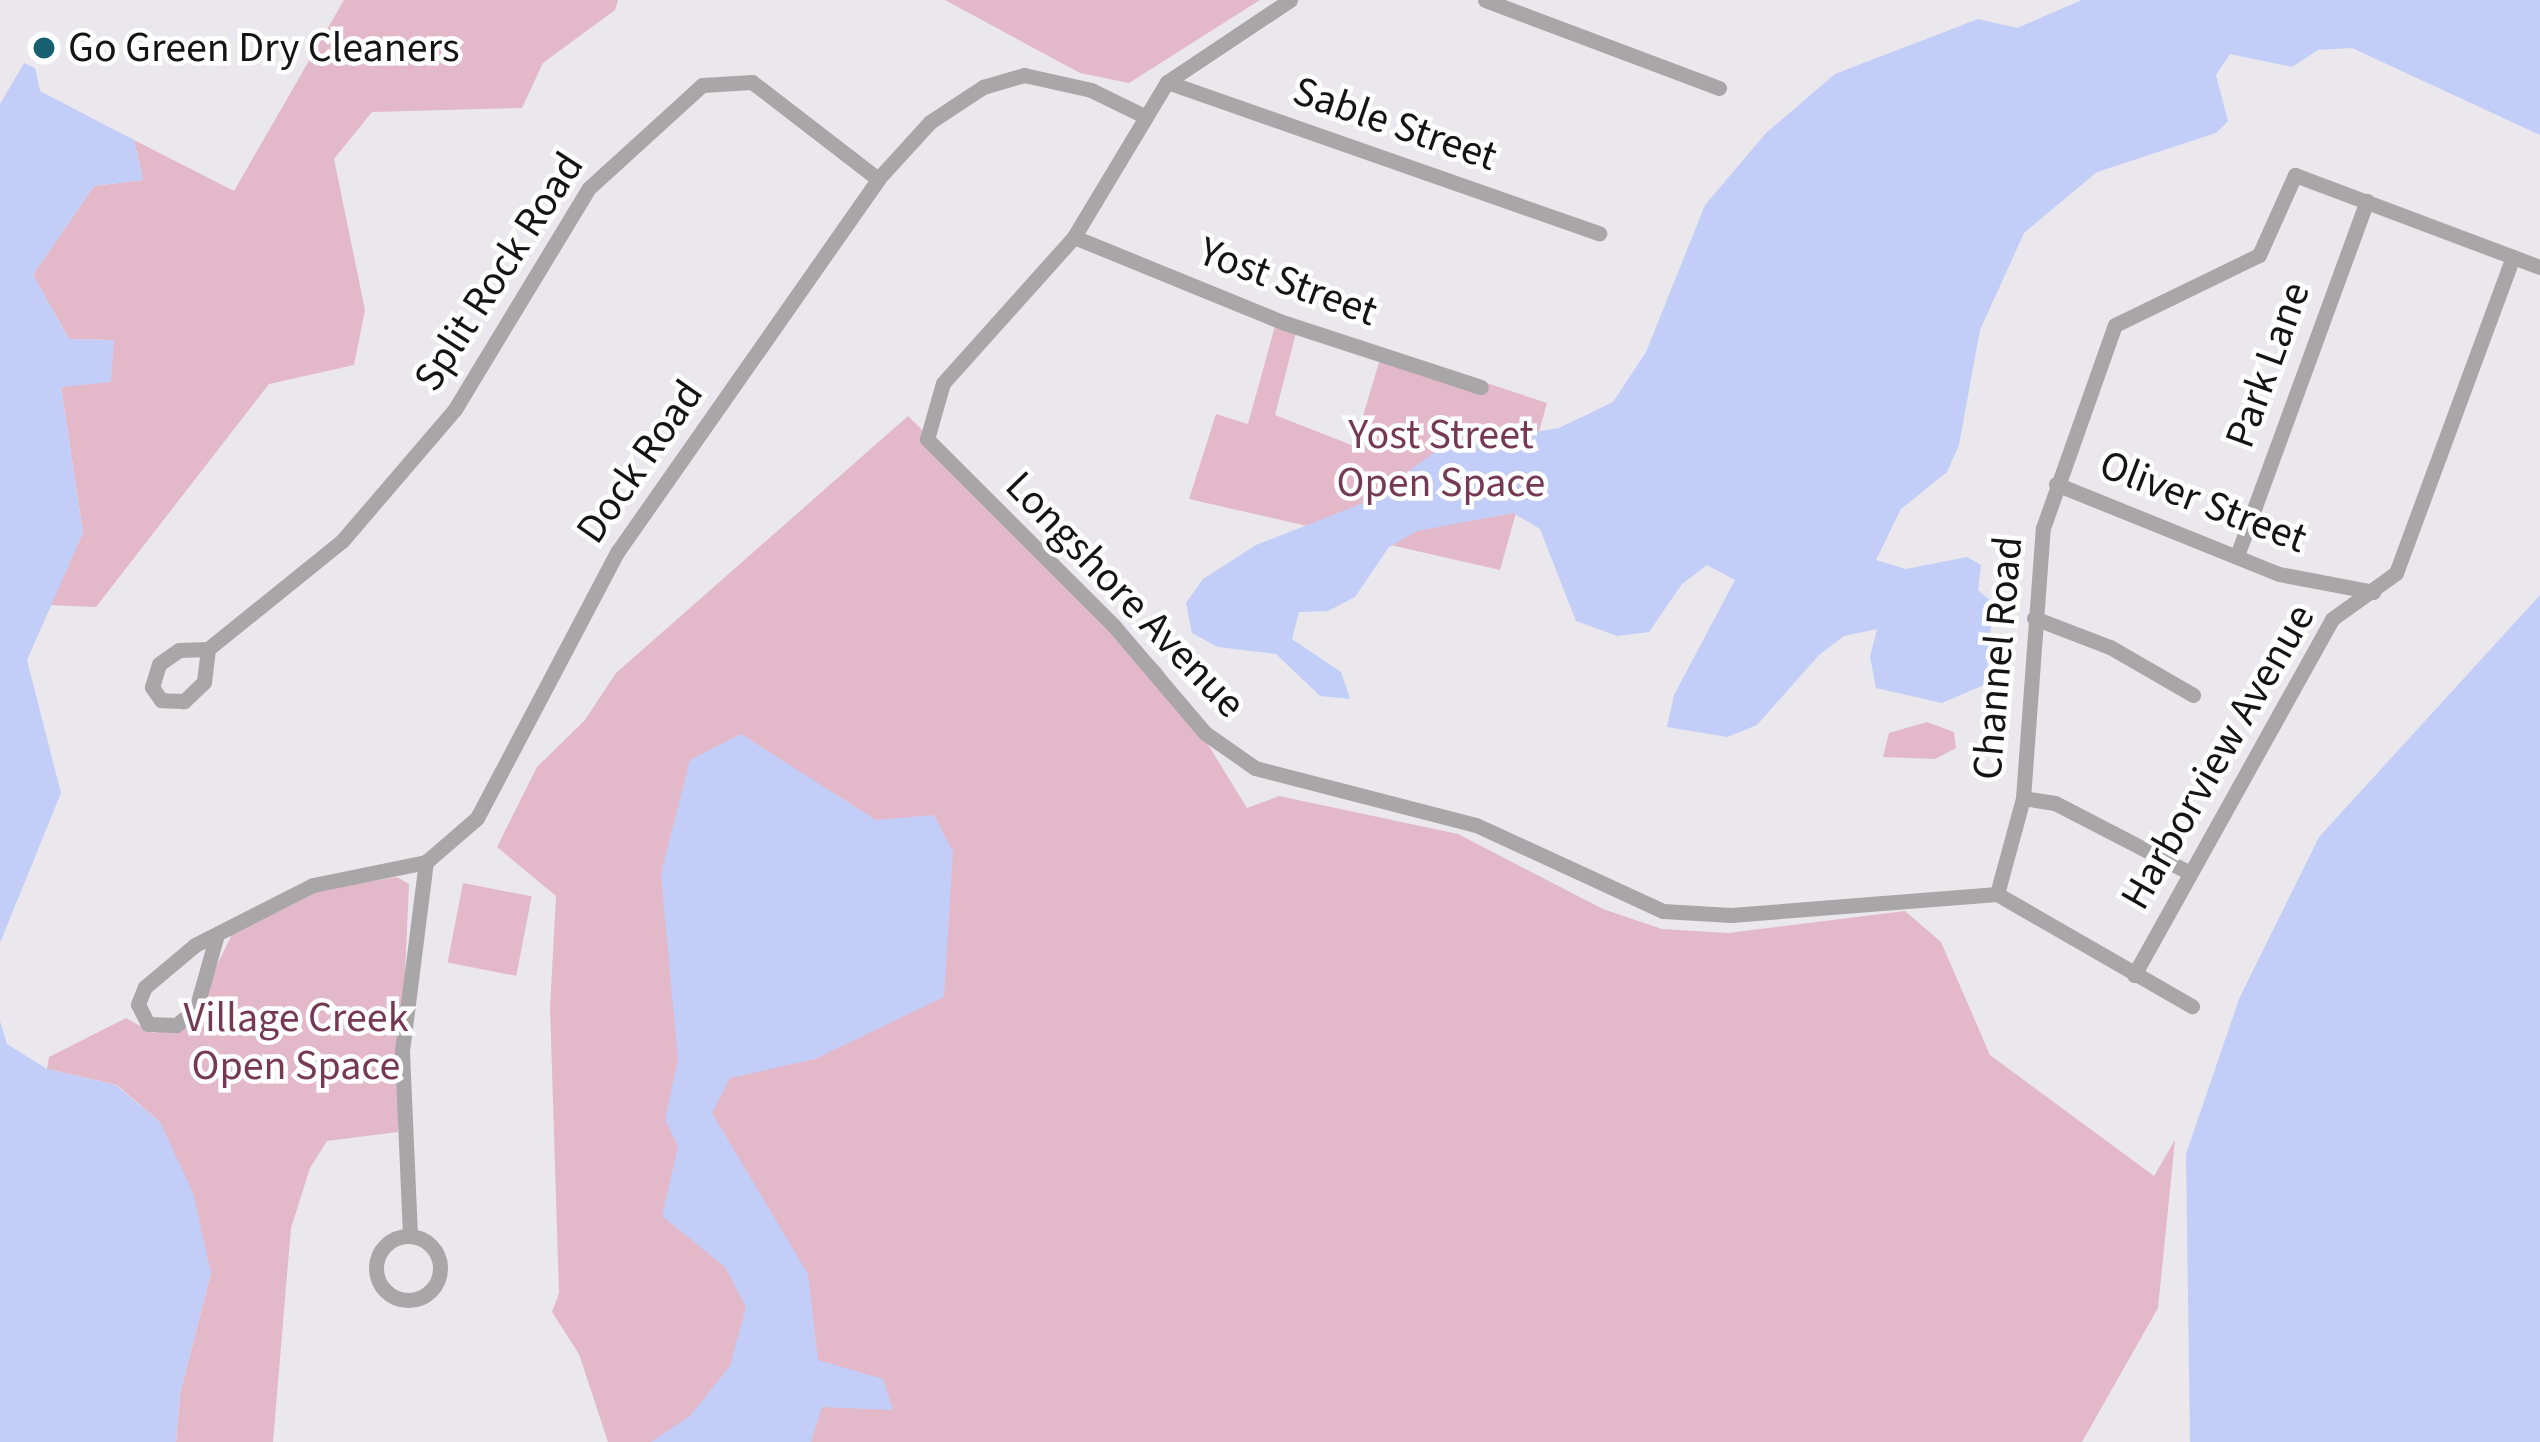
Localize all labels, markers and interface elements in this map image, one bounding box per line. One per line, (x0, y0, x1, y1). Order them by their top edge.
place label: Go Green Dry Cleaners (68, 23, 460, 73)
marker: Go Green Dry Cleaners (31, 35, 57, 61)
street label: Sable Street (1287, 66, 1503, 182)
street label: Split Rock Road (403, 143, 595, 401)
street label: Yost Street (1192, 227, 1384, 337)
street label: Park Lane (2215, 275, 2321, 455)
street label: Dock Road (566, 371, 714, 553)
park label: Yost Street Open Space (1337, 410, 1545, 508)
street label: Oliver Street (2092, 440, 2314, 564)
street label: Longshore Avenue (995, 461, 1255, 729)
street label: Channel Road (1962, 534, 2034, 782)
street label: Harborview Avenue (2110, 596, 2326, 918)
park label: Village Creek Open Space (184, 993, 408, 1092)

